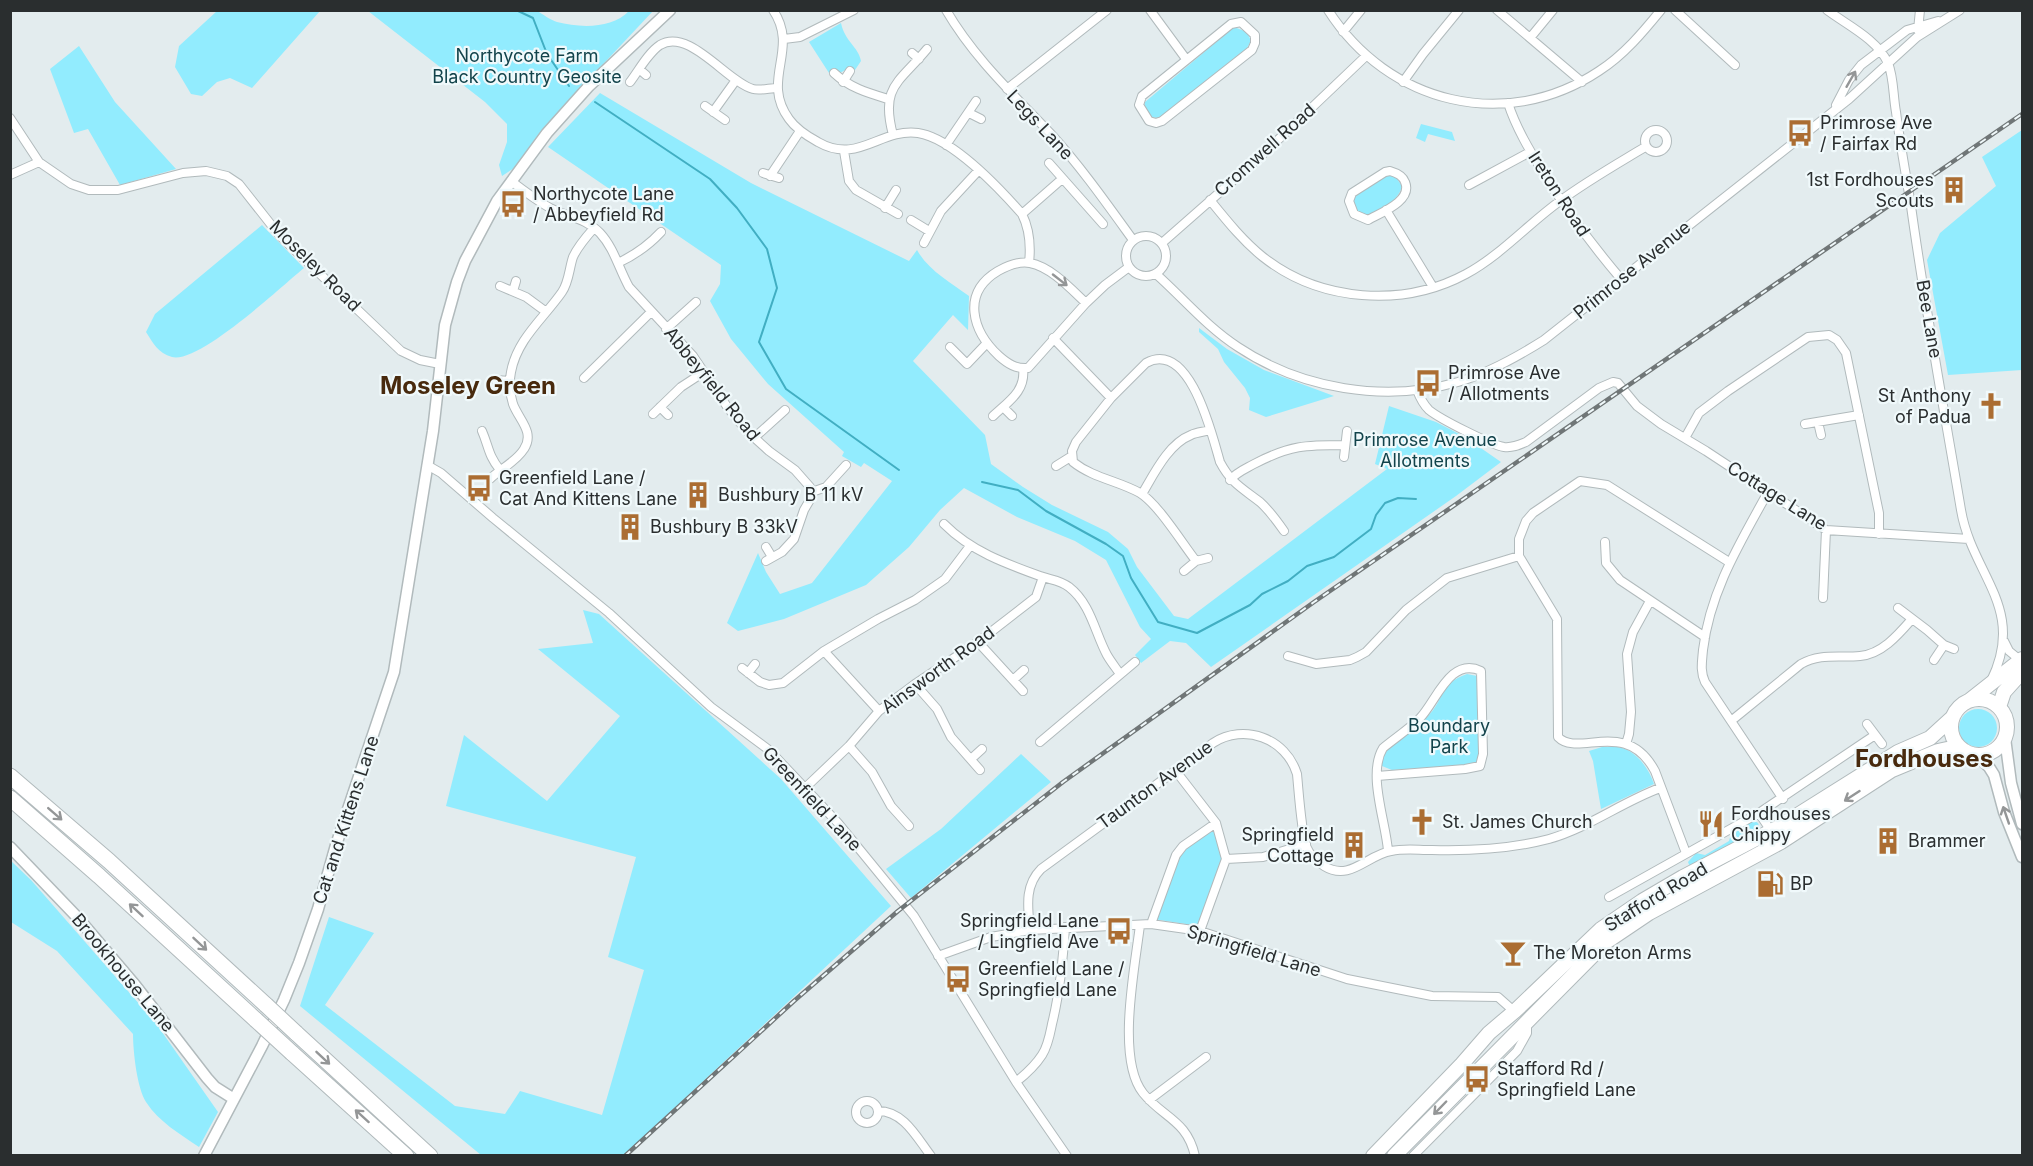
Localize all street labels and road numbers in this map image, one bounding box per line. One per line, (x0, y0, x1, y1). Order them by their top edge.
street label: Legs Lane (1003, 85, 1078, 164)
street label: Cromwell Road (1210, 99, 1319, 200)
street label: Ireton Road (1524, 147, 1595, 240)
street label: Moseley Road (265, 216, 365, 316)
street label: Primrose Avenue (1569, 216, 1694, 323)
street label: Bee Lane (1912, 278, 1947, 360)
street label: Abbeyfield Road (660, 323, 765, 445)
street label: Cottage Lane (1724, 457, 1831, 535)
street label: Ainsworth Road (877, 622, 998, 718)
street label: Cat and Kittens Lane (308, 733, 383, 907)
street label: Taunton Avenue (1093, 736, 1216, 833)
street label: Greenfield Lane (759, 742, 866, 855)
street label: Stafford Road (1600, 858, 1711, 936)
street label: Brookhouse Lane (68, 909, 179, 1036)
street label: Springfield Lane (1185, 920, 1324, 981)

